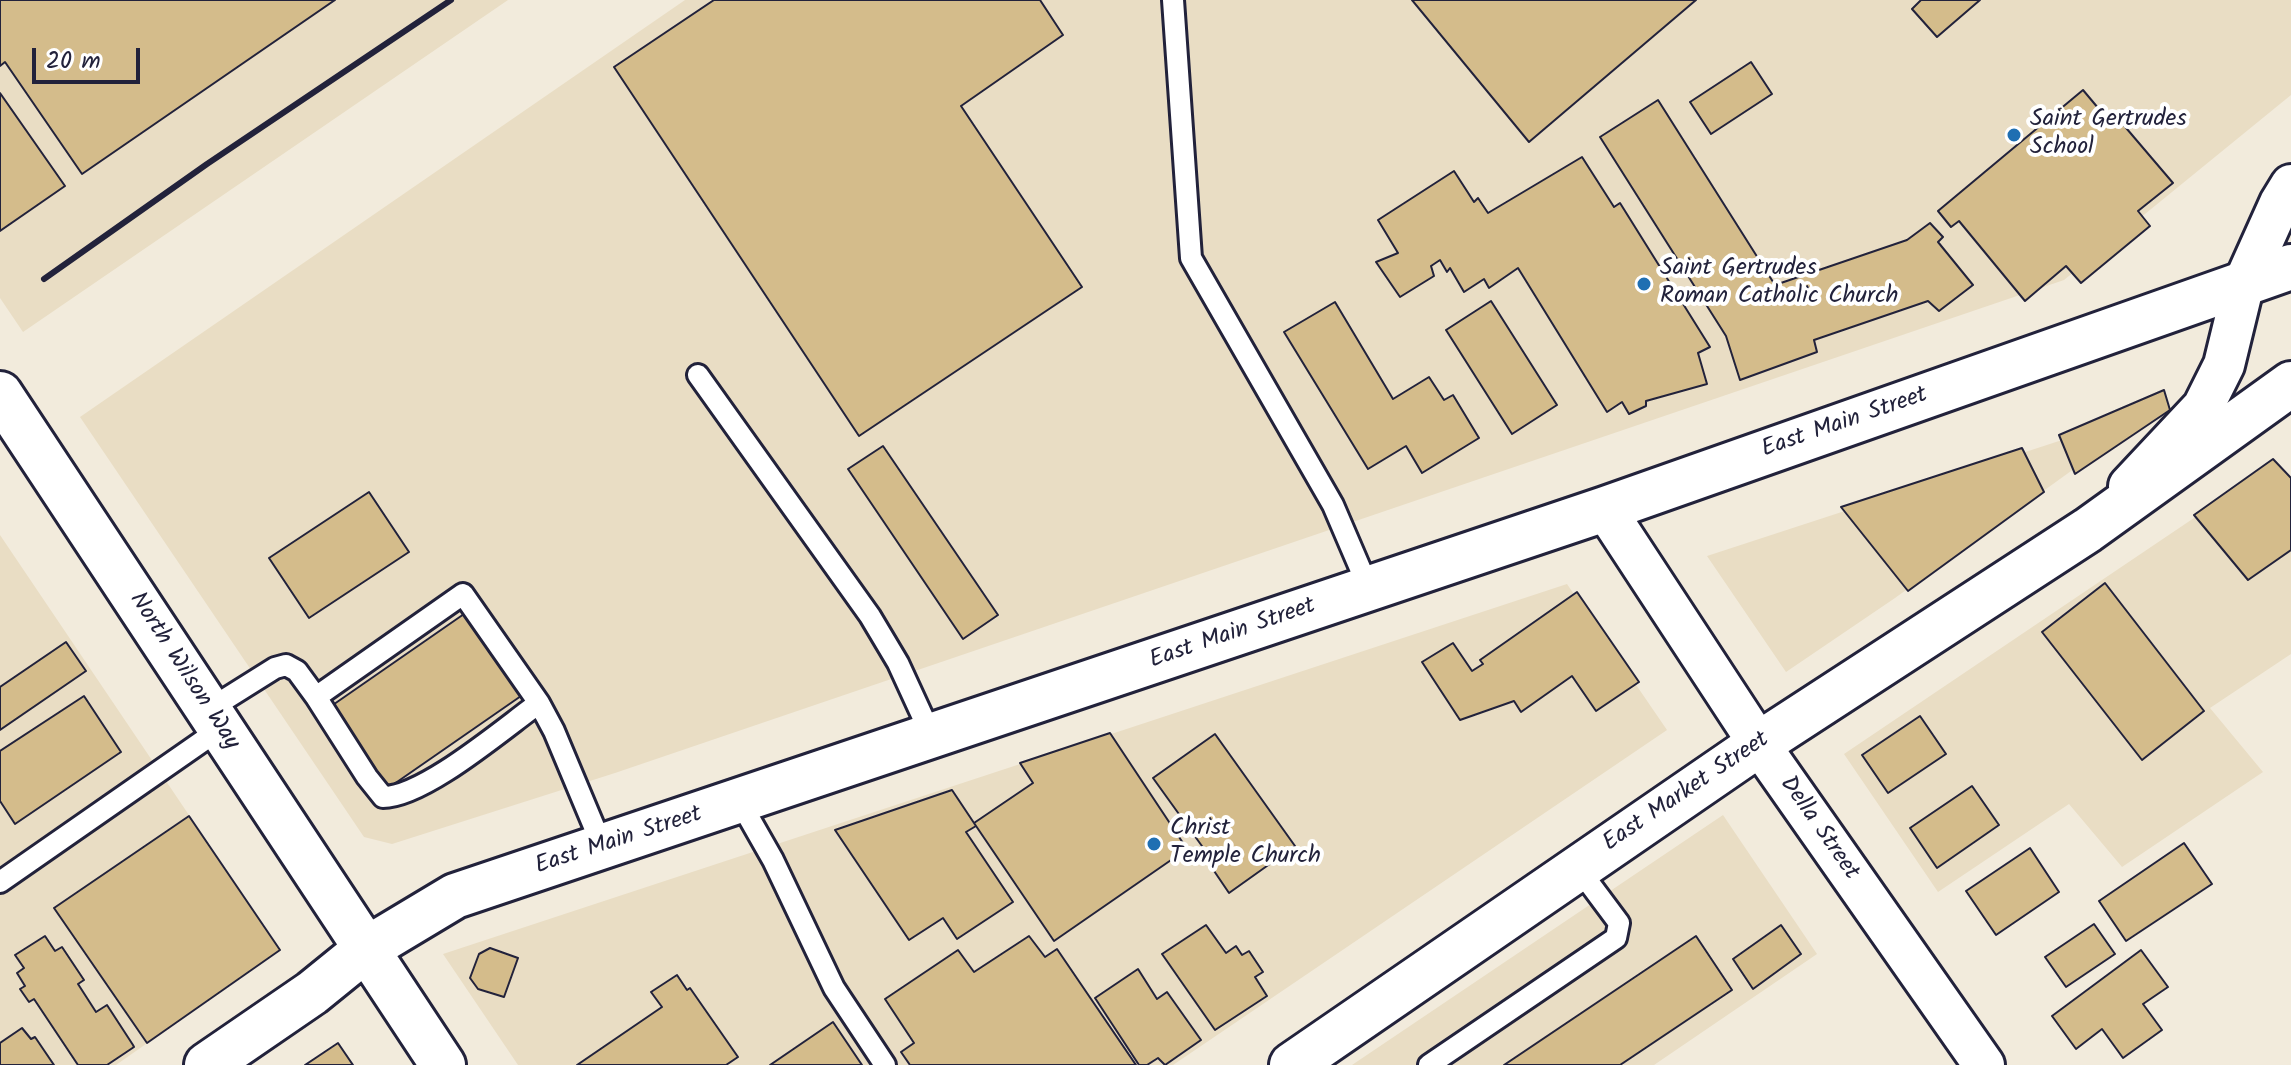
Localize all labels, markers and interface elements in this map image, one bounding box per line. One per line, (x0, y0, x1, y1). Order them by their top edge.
scale bar (36, 32, 144, 82)
text: 20 m (46, 42, 101, 81)
place label: Saint Gertrudes School (2030, 107, 2187, 163)
marker: Saint Gertrudes School (2005, 126, 2023, 144)
place label: Saint Gertrudes Roman Catholic Church (1660, 256, 1898, 312)
marker: Saint Gertrudes Roman Catholic Church (1635, 275, 1653, 293)
street label: East Main Street (1758, 382, 1932, 466)
street label: North Wilson Way (121, 588, 245, 756)
street label: East Main Street (1146, 593, 1320, 677)
street label: East Market Street (1598, 727, 1776, 859)
street label: Della Street (1772, 772, 1864, 886)
street label: East Main Street (532, 801, 706, 883)
place label: Christ Temple Church (1170, 816, 1321, 872)
marker: Christ Temple Church (1145, 835, 1163, 853)

